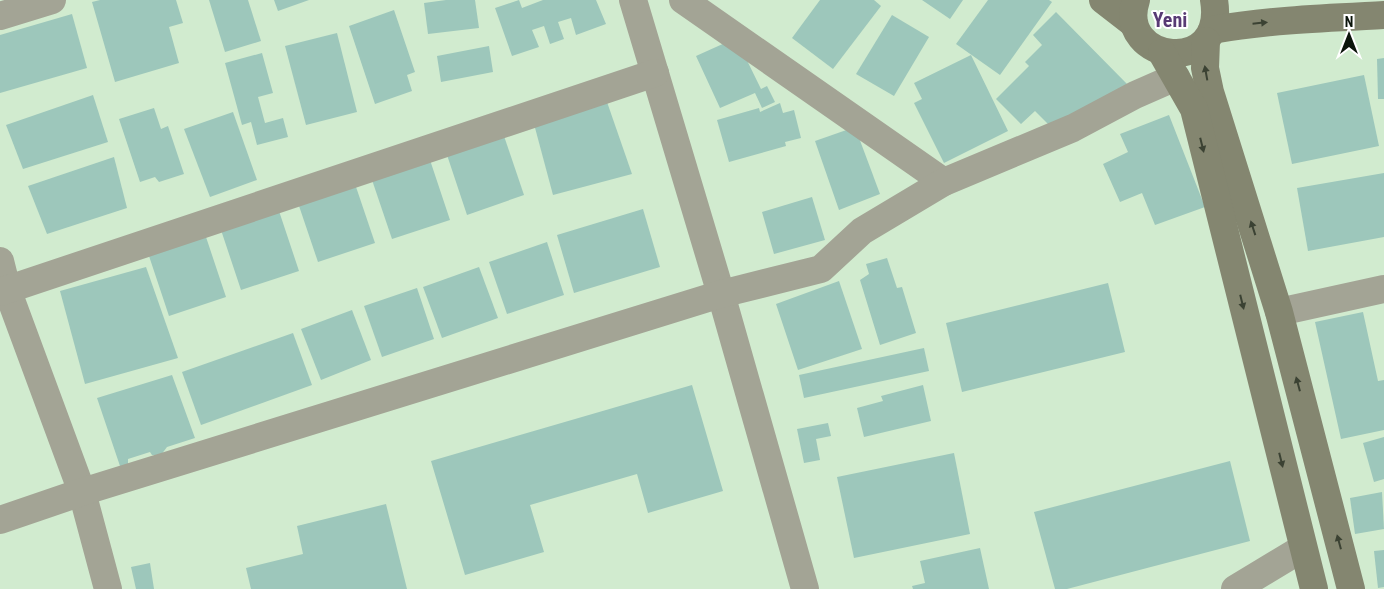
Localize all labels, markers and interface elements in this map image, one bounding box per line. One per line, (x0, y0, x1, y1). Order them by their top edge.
district label: Yeni (1153, 8, 1187, 32)
north arrow (1324, 10, 1374, 60)
text: N (1345, 14, 1353, 30)
one-way arrow (1253, 19, 1269, 27)
one-way arrow (1202, 65, 1210, 81)
one-way arrow (1199, 137, 1207, 152)
one-way arrow (1248, 221, 1256, 236)
one-way arrow (1238, 295, 1246, 310)
one-way arrow (1294, 377, 1302, 392)
one-way arrow (1277, 452, 1285, 467)
one-way arrow (1335, 534, 1343, 549)

